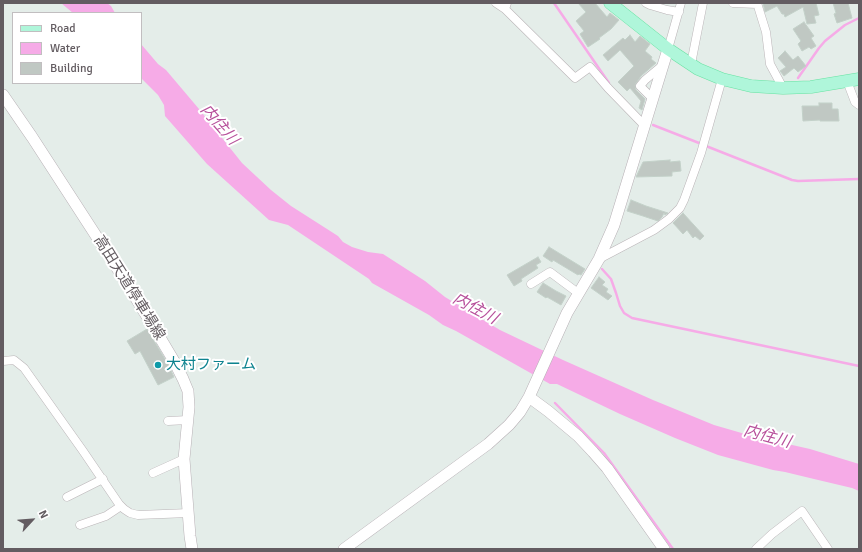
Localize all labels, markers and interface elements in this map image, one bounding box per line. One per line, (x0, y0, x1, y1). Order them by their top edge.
legend (12, 12, 142, 84)
text: Road (50, 21, 76, 36)
text: Water (50, 41, 80, 56)
text: Building (50, 61, 93, 76)
water label: 内住川 (196, 101, 242, 149)
street label: 高田天道停車場線 (90, 232, 168, 344)
water label: 内住川 (449, 289, 501, 329)
place label: 大村ファーム (166, 356, 256, 374)
marker: 大村ファーム (153, 360, 163, 370)
water label: 内住川 (741, 422, 793, 452)
north arrow (12, 500, 52, 540)
text: N (36, 508, 51, 521)

